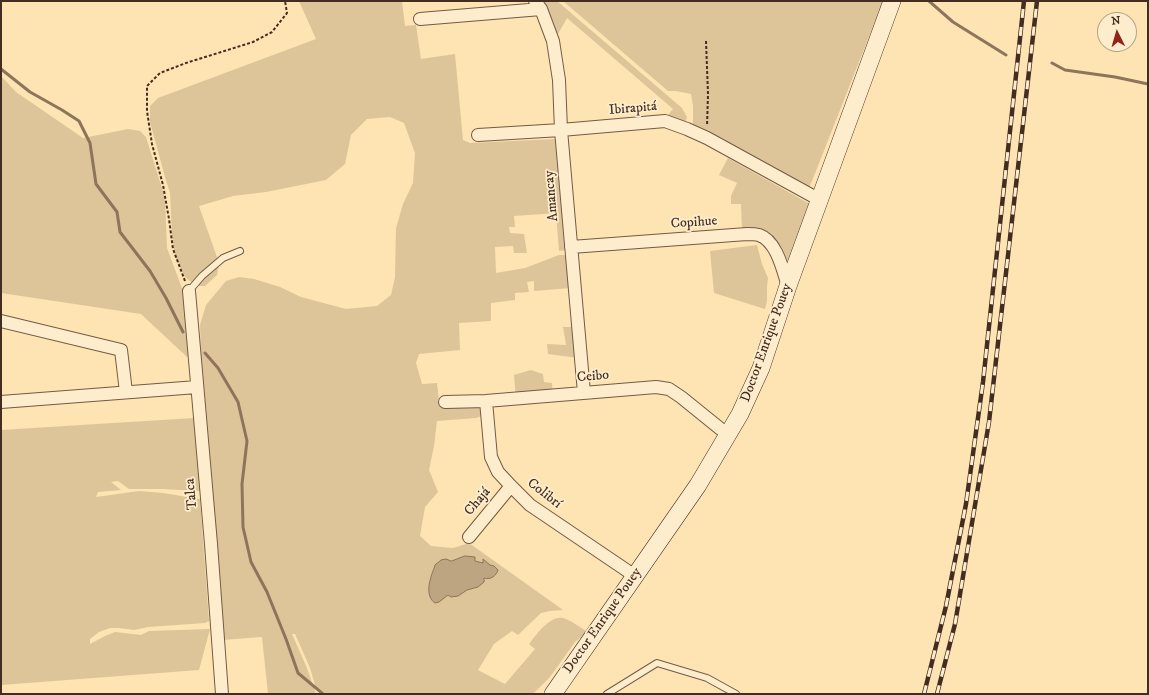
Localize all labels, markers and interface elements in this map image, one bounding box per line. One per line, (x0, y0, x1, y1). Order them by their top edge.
north arrow (1097, 12, 1137, 52)
text: N (1111, 14, 1121, 28)
street label: Ibirapitá (608, 99, 658, 119)
street label: Amancay (541, 170, 563, 222)
street label: Copihue (670, 213, 718, 233)
street label: Doctor Enrique Pouey (738, 281, 796, 405)
street label: Ceibo (576, 367, 610, 387)
street label: Colibrí (523, 475, 565, 513)
street label: Talca (182, 478, 202, 510)
street label: Chajá (461, 484, 495, 520)
street label: Doctor Enrique Pouey (560, 565, 646, 677)

